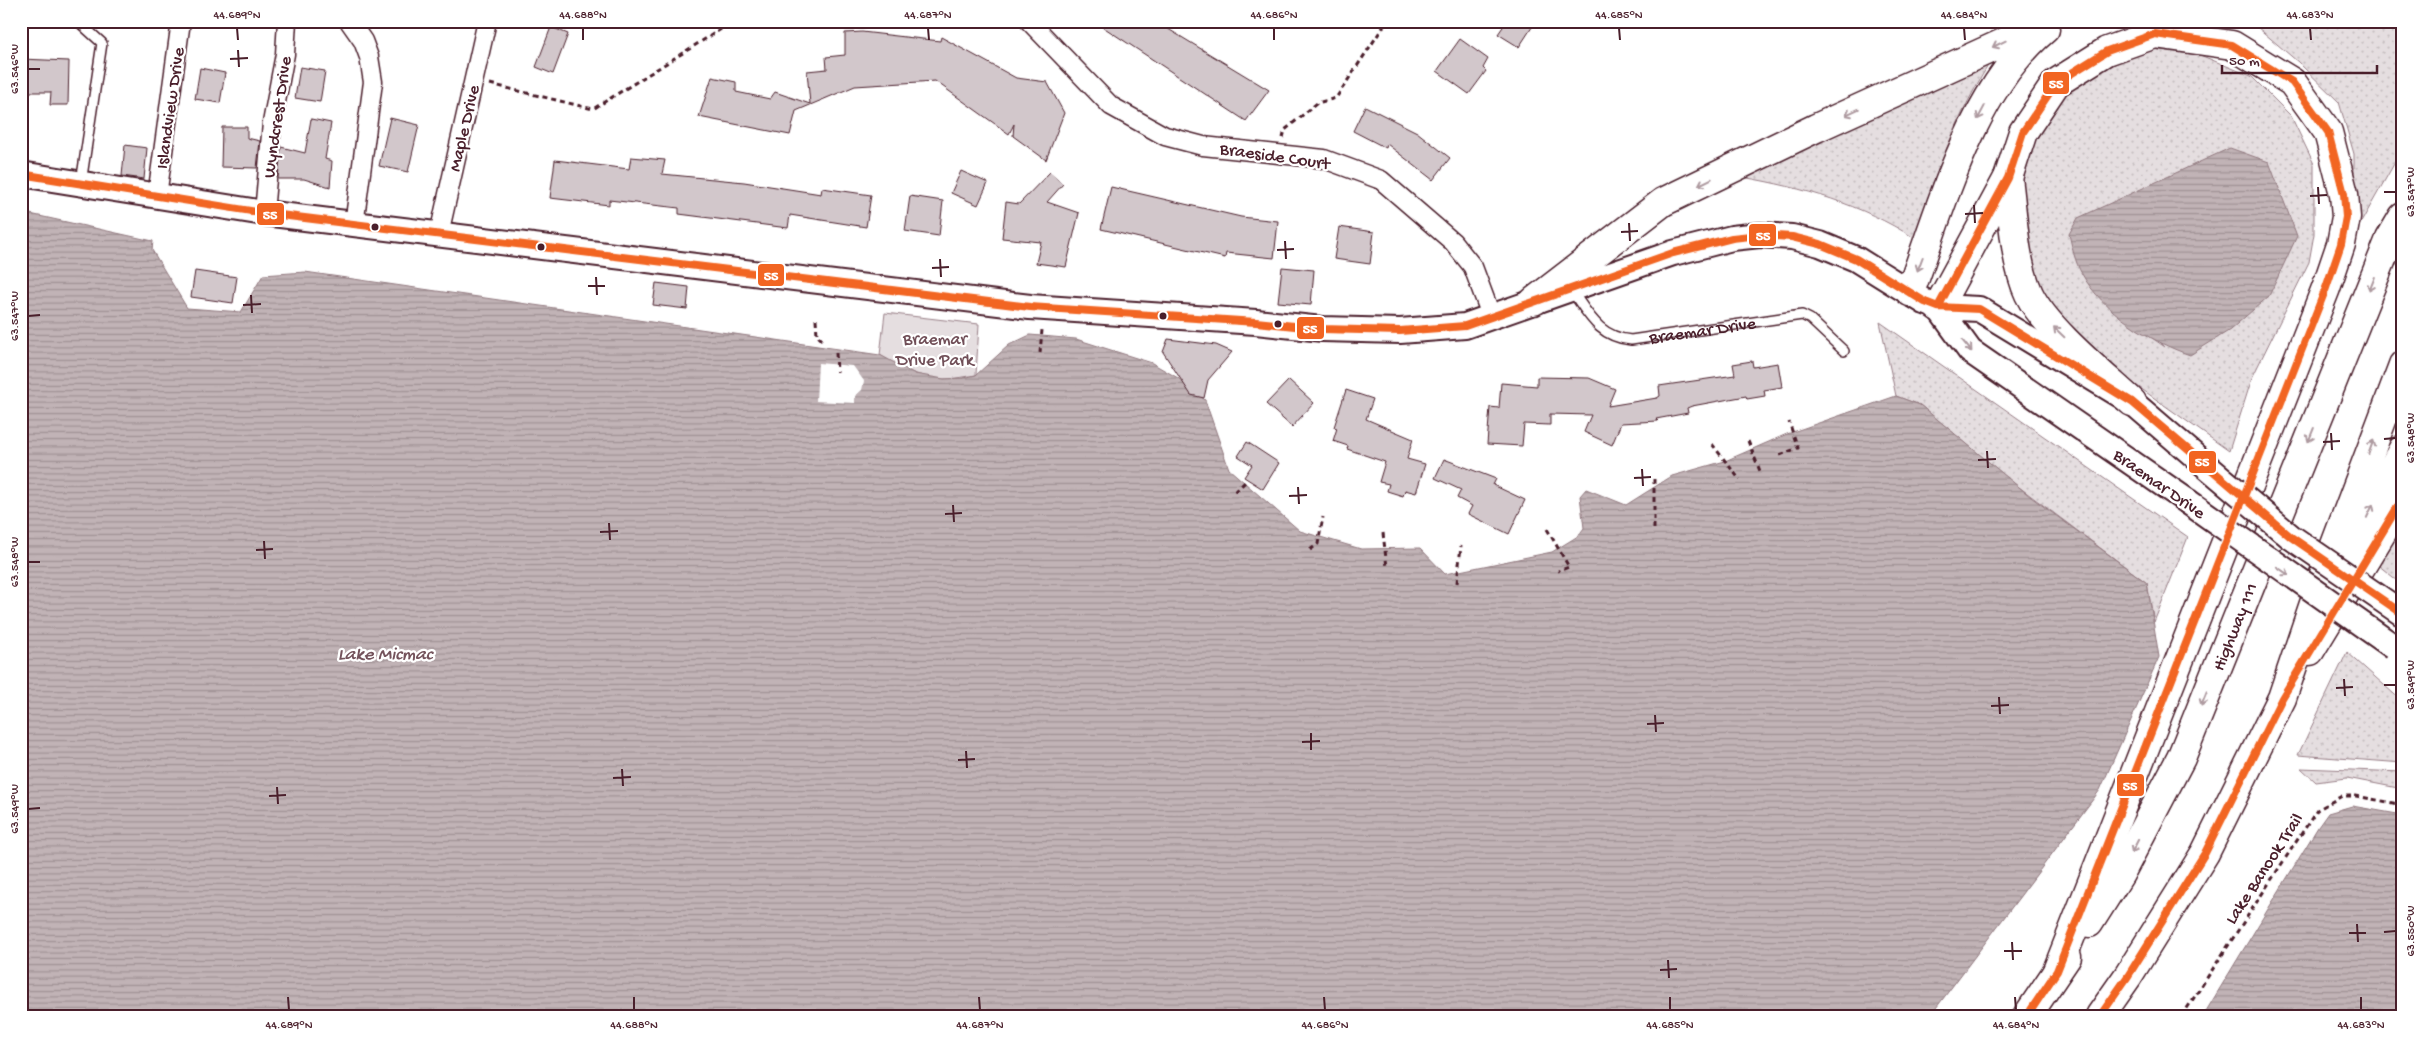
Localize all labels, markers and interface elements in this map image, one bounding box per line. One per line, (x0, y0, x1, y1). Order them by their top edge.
text: 44.689°N (213, 9, 261, 23)
text: 44.688°N (559, 9, 607, 23)
text: 44.687°N (904, 9, 952, 23)
text: 44.686°N (1250, 9, 1298, 23)
text: 44.685°N (1595, 9, 1643, 23)
text: 44.684°N (1941, 9, 1988, 23)
text: 44.683°N (2286, 9, 2334, 23)
one-way arrow (1992, 40, 2007, 50)
scale bar (2222, 42, 2376, 74)
text: 63.546°W (9, 44, 23, 94)
street label: Islandview Drive (153, 45, 191, 171)
text: 50 m (2229, 53, 2260, 71)
street label: Wyndcrest Drive (260, 55, 297, 179)
line badge: 55 (2042, 71, 2070, 95)
text: 55 (2049, 77, 2064, 94)
street label: Maple Drive (445, 83, 486, 174)
one-way arrow (1976, 106, 1986, 121)
one-way arrow (1845, 108, 1860, 117)
street label: Braeside Court (1217, 139, 1333, 176)
text: 63.547°W (2405, 167, 2419, 217)
one-way arrow (1698, 178, 1713, 187)
line badge: 55 (256, 202, 285, 226)
text: 55 (263, 208, 278, 225)
unlabelled marker (370, 222, 380, 232)
line badge: 55 (1748, 223, 1777, 247)
text: 55 (1756, 229, 1771, 246)
unlabelled marker (536, 242, 546, 252)
one-way arrow (1915, 256, 1924, 271)
line badge: 55 (757, 263, 785, 287)
text: 55 (764, 269, 779, 286)
one-way arrow (2366, 276, 2376, 291)
text: 63.547°W (9, 291, 23, 341)
unlabelled marker (1158, 311, 1168, 321)
street label: Braemar Drive (1647, 314, 1758, 350)
line badge: 55 (1296, 316, 1325, 340)
unlabelled marker (1273, 319, 1283, 329)
text: 55 (1303, 322, 1318, 339)
one-way arrow (2052, 326, 2065, 338)
park label: Braemar Drive Park (895, 330, 976, 372)
one-way arrow (1961, 339, 1972, 352)
text: 63.548°W (2405, 413, 2419, 463)
one-way arrow (2306, 427, 2315, 442)
one-way arrow (2367, 440, 2376, 455)
street label: Braemar Drive (2108, 445, 2209, 525)
line badge: 55 (2188, 450, 2217, 474)
text: 55 (2195, 455, 2210, 472)
one-way arrow (2366, 504, 2375, 519)
text: 63.548°W (9, 537, 23, 587)
one-way arrow (2276, 565, 2290, 576)
street label: Highway 111 (2209, 580, 2263, 674)
water label: Lake Micmac (338, 644, 435, 667)
text: 63.549°W (2405, 660, 2419, 710)
one-way arrow (2199, 691, 2209, 706)
line badge: 55 (2116, 773, 2145, 797)
text: 55 (2123, 779, 2138, 796)
text: 63.549°W (9, 784, 23, 834)
street label: Lake Banook Trail (2221, 810, 2309, 929)
one-way arrow (2130, 838, 2139, 853)
text: 63.550°W (2405, 905, 2419, 957)
text: 44.689°N (265, 1019, 313, 1033)
text: 44.688°N (610, 1019, 658, 1033)
text: 44.687°N (956, 1019, 1004, 1033)
text: 44.686°N (1301, 1019, 1349, 1033)
text: 44.685°N (1646, 1019, 1694, 1033)
text: 44.684°N (1993, 1019, 2040, 1033)
text: 44.683°N (2337, 1019, 2385, 1033)

